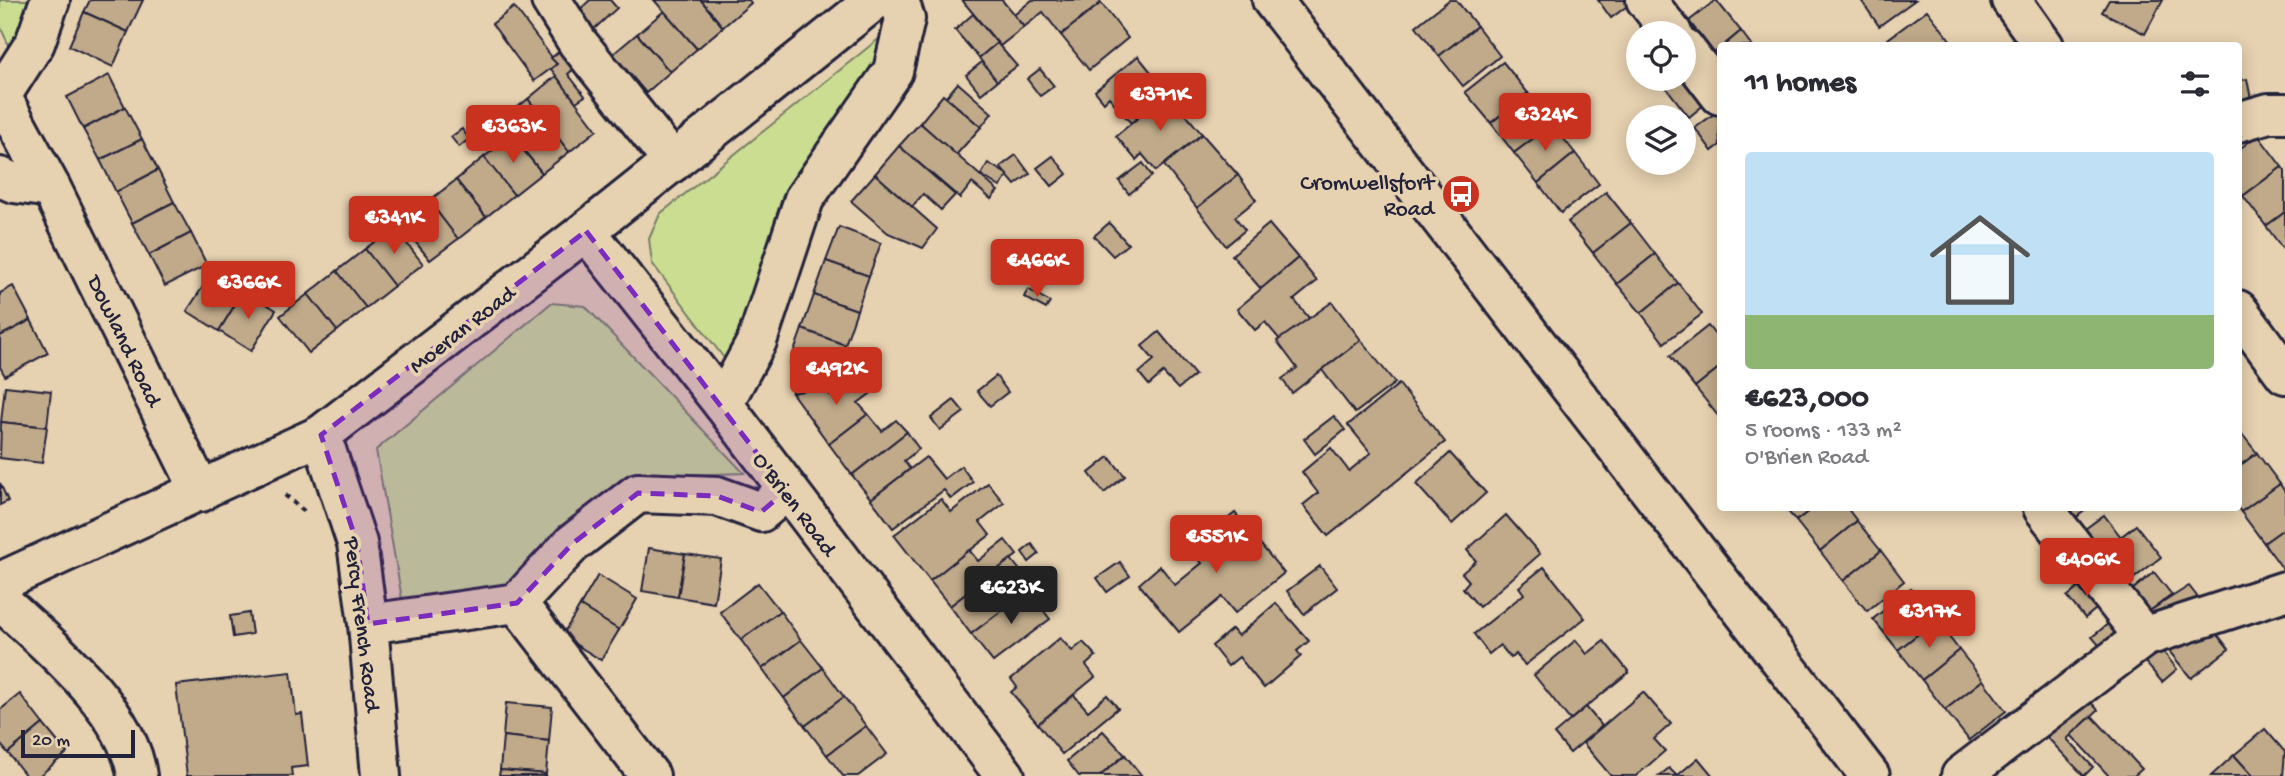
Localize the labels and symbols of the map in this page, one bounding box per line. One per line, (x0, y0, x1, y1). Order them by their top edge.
pin: €371K (1111, 74, 1209, 133)
pin: €324K (1496, 94, 1594, 153)
pin: €363K (464, 106, 562, 165)
place label: Cromwellsfort Road (1300, 171, 1436, 224)
bus stop icon: Cromwellsfort Road (1440, 173, 1482, 215)
pin: €341K (345, 196, 443, 256)
pin: €466K (988, 240, 1086, 299)
pin: €366K (199, 262, 297, 321)
street label: Dowland Road (79, 270, 167, 413)
street label: Moeran Road (405, 280, 523, 381)
pin: €492K (787, 348, 885, 407)
street label: O'Brien Road (745, 448, 842, 564)
pin: €551K (1167, 516, 1265, 575)
street label: Percy French Road (336, 535, 385, 715)
pin: €406K (2038, 538, 2136, 598)
pin: €623K (962, 566, 1060, 626)
pin: €317K (1880, 590, 1978, 650)
scale bar (21, 727, 135, 759)

